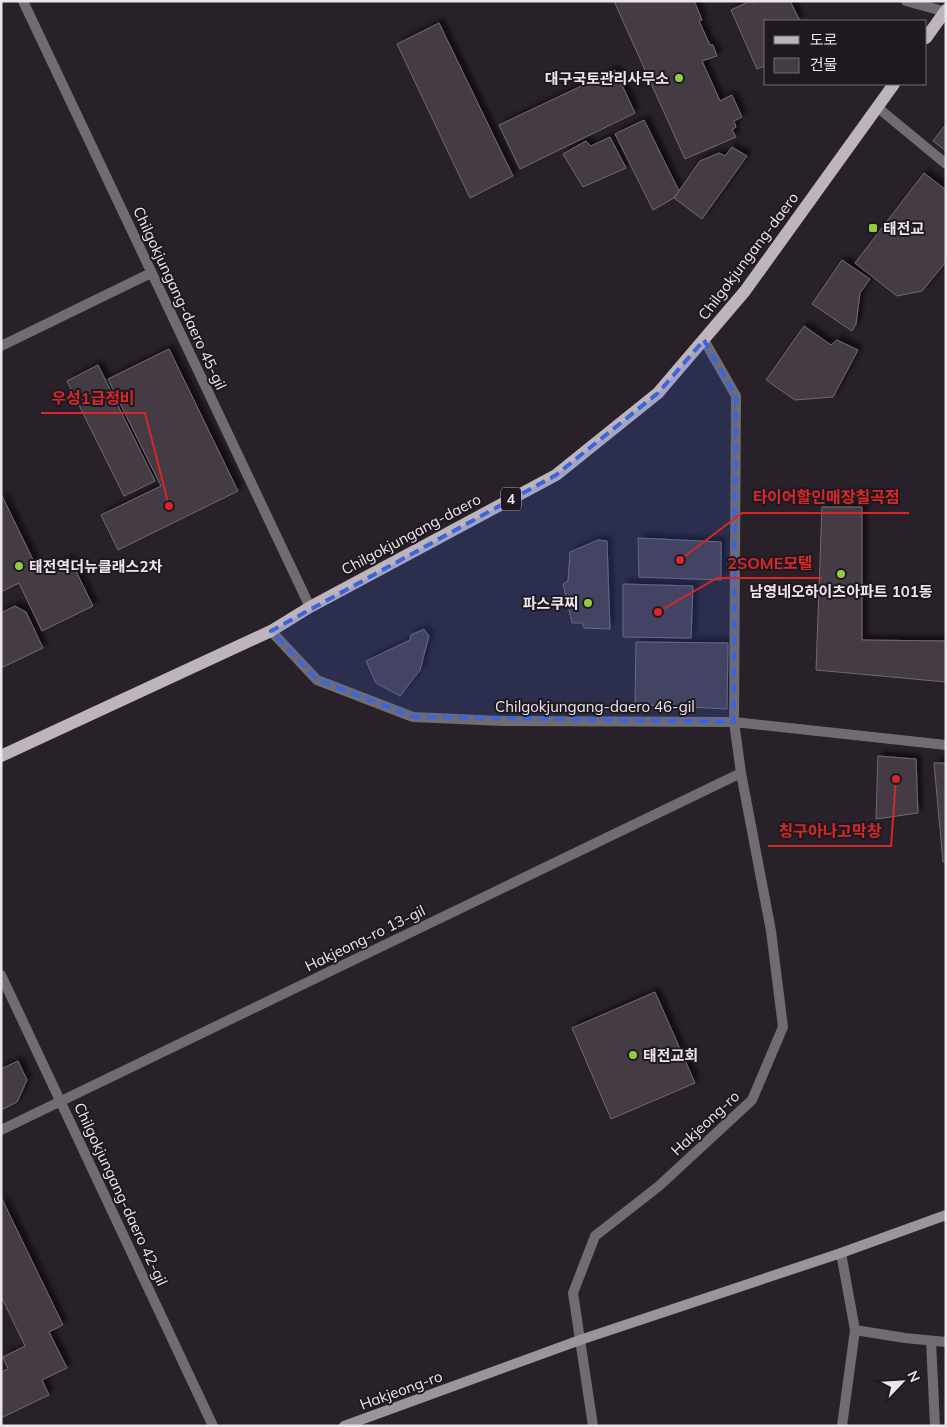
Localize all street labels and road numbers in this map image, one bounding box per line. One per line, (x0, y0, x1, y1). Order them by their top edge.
street label: Chilgokjungang-daero (694, 188, 802, 324)
street label: Chilgokjungang-daero 45-gil (129, 203, 231, 393)
road number: 4 (501, 488, 521, 510)
street label: Chilgokjungang-daero (338, 489, 484, 579)
street label: Chilgokjungang-daero 46-gil (495, 697, 695, 716)
street label: Hakjeong-ro 13-gil (302, 901, 428, 975)
street label: Hakjeong-ro (667, 1086, 743, 1160)
street label: Chilgokjungang-daero 42-gil (70, 1099, 172, 1289)
street label: Hakjeong-ro (357, 1366, 445, 1414)

